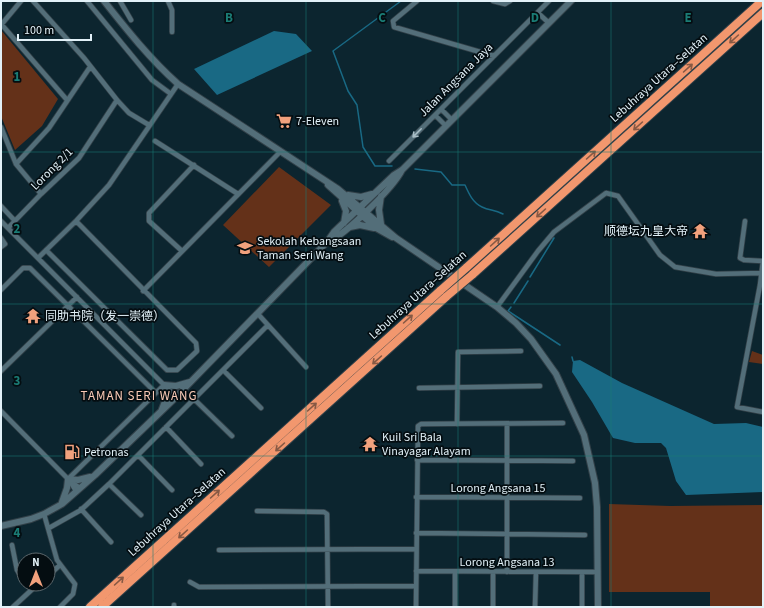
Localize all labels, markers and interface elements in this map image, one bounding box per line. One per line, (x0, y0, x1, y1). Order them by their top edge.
text: B (225, 9, 233, 27)
text: C (378, 9, 386, 27)
text: D (531, 9, 539, 27)
text: E (684, 9, 692, 27)
scale bar (18, 16, 91, 42)
text: 100 m (24, 22, 54, 39)
street label: Lebuhraya Utara–Selatan (607, 30, 711, 126)
one-way arrow (729, 34, 739, 44)
street label: Jalan Angsana Jaya (415, 39, 497, 121)
one-way arrow (683, 63, 693, 73)
text: 1 (14, 68, 21, 86)
supermarket icon: 7-Eleven (275, 112, 293, 130)
place label: 7-Eleven (296, 113, 339, 130)
one-way arrow (632, 121, 643, 130)
one-way arrow (412, 128, 422, 138)
street label: Lorong 2/1 (27, 144, 77, 194)
one-way arrow (586, 151, 596, 160)
one-way arrow (536, 208, 546, 217)
text: 2 (14, 220, 21, 238)
temple icon: 顺德坛九皇大帝 (691, 222, 709, 240)
place label: 顺德坛九皇大帝 (604, 223, 688, 240)
place label: Sekolah Kebangsaan Taman Seri Wang (257, 233, 361, 264)
one-way arrow (489, 237, 500, 246)
school or university icon: Sekolah Kebangsaan Taman Seri Wang (236, 239, 254, 257)
street label: Lebuhraya Utara–Selatan (366, 247, 470, 343)
temple icon: 同助书院（发一崇德） (24, 307, 42, 325)
place label: 同助书院（发一崇德） (45, 308, 165, 325)
one-way arrow (403, 315, 413, 324)
one-way arrow (372, 355, 382, 364)
text: 3 (14, 372, 21, 390)
district label: TAMAN SERI WANG (81, 387, 197, 405)
one-way arrow (306, 402, 317, 411)
place label: Kuil Sri Bala Vinayagar Alayam (382, 429, 471, 460)
temple icon: Kuil Sri Bala Vinayagar Alayam (361, 435, 379, 453)
one-way arrow (275, 442, 285, 452)
fuel station icon: Petronas (63, 443, 81, 461)
place label: Petronas (84, 444, 129, 461)
street label: Lebuhraya Utara–Selatan (125, 464, 229, 560)
street label: Lorong Angsana 15 (451, 480, 545, 497)
one-way arrow (210, 489, 220, 498)
text: 4 (14, 524, 21, 542)
one-way arrow (178, 529, 189, 538)
north arrow (16, 552, 56, 592)
street label: Lorong Angsana 13 (460, 554, 554, 571)
text: N (32, 555, 40, 570)
one-way arrow (113, 577, 123, 586)

